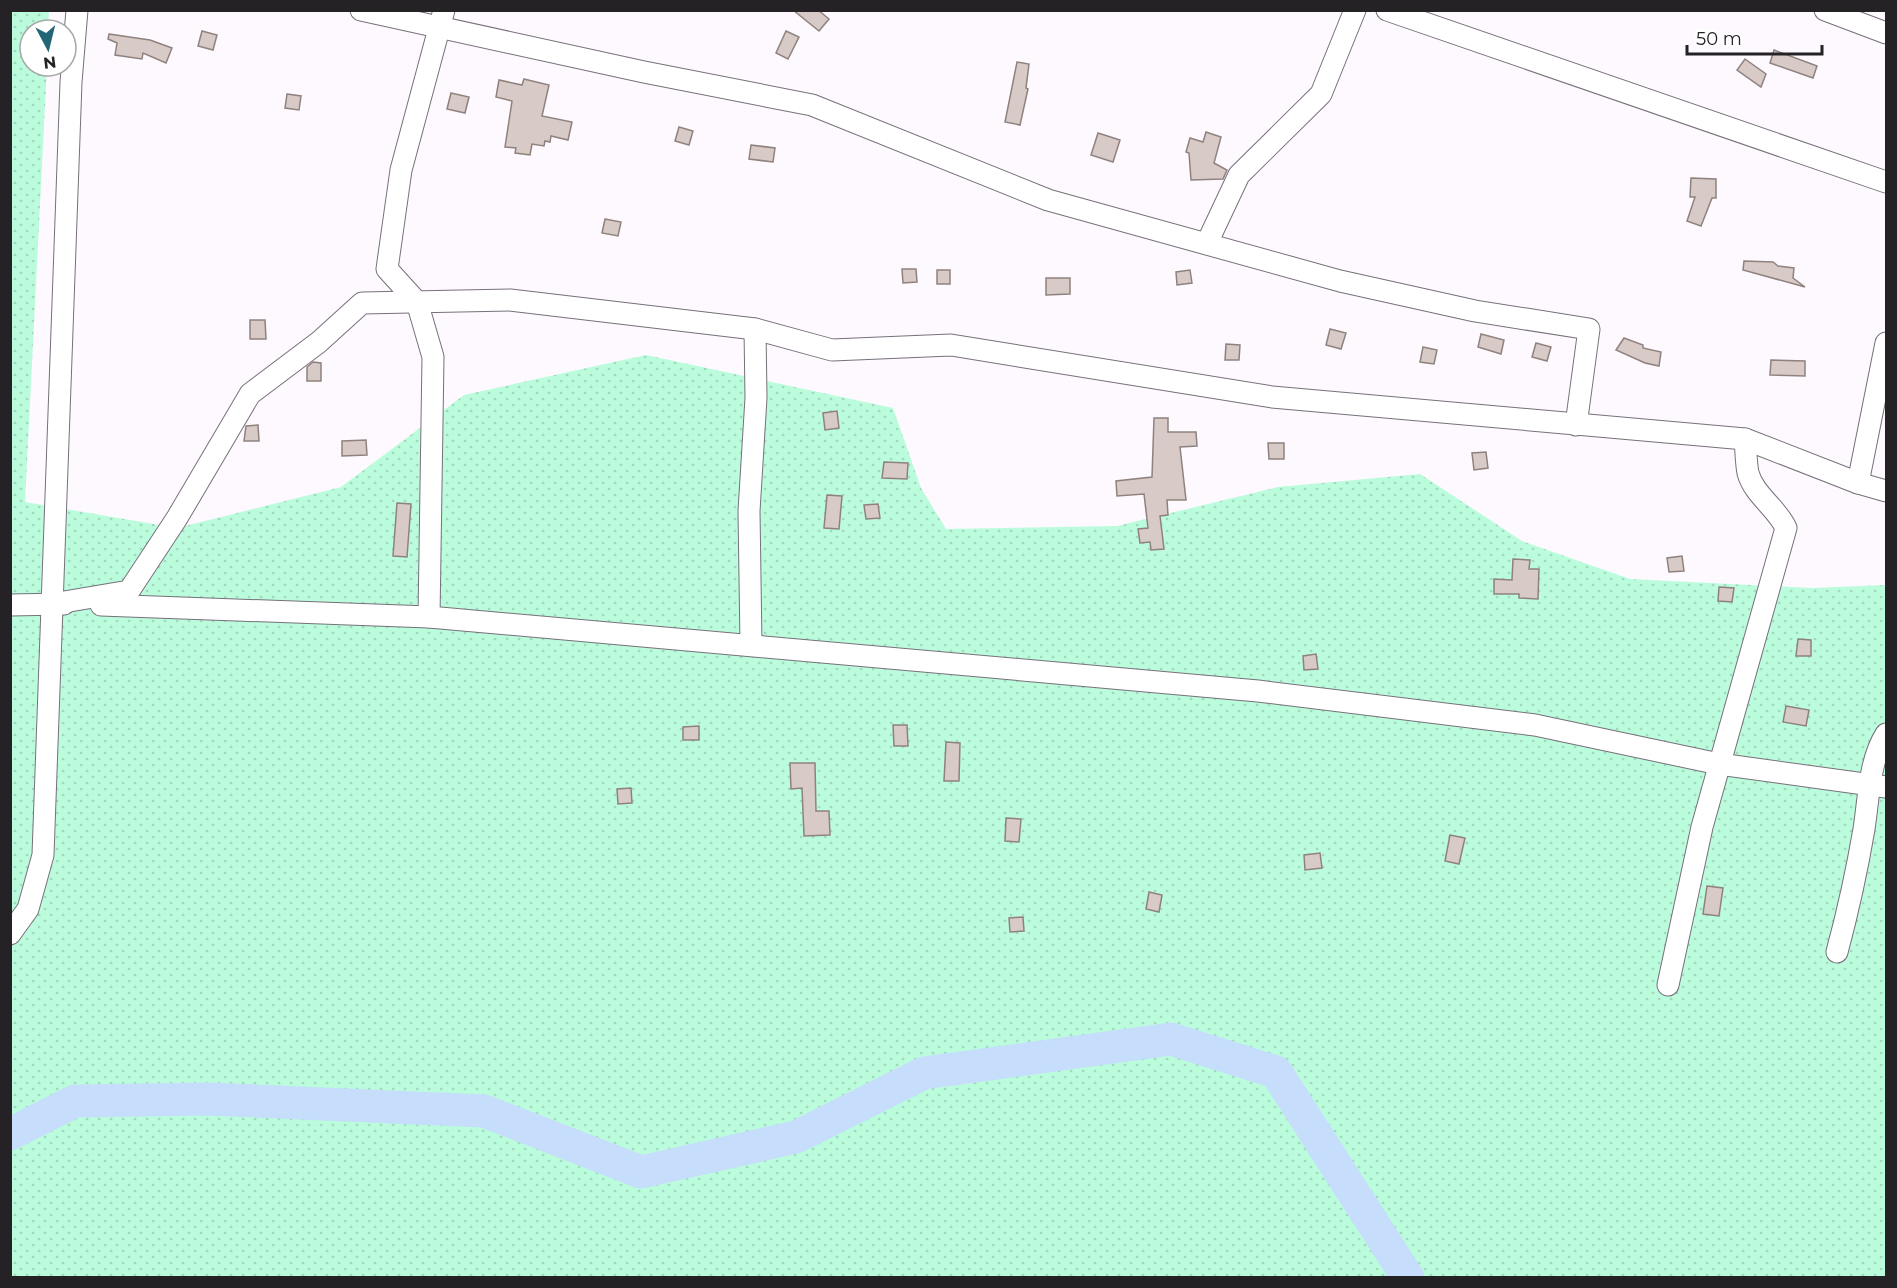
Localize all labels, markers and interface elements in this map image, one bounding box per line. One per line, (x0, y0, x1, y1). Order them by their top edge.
north arrow (18, 18, 78, 78)
scale bar (1687, 18, 1822, 56)
text: 50 m (1696, 28, 1742, 50)
text: N (42, 52, 57, 73)

